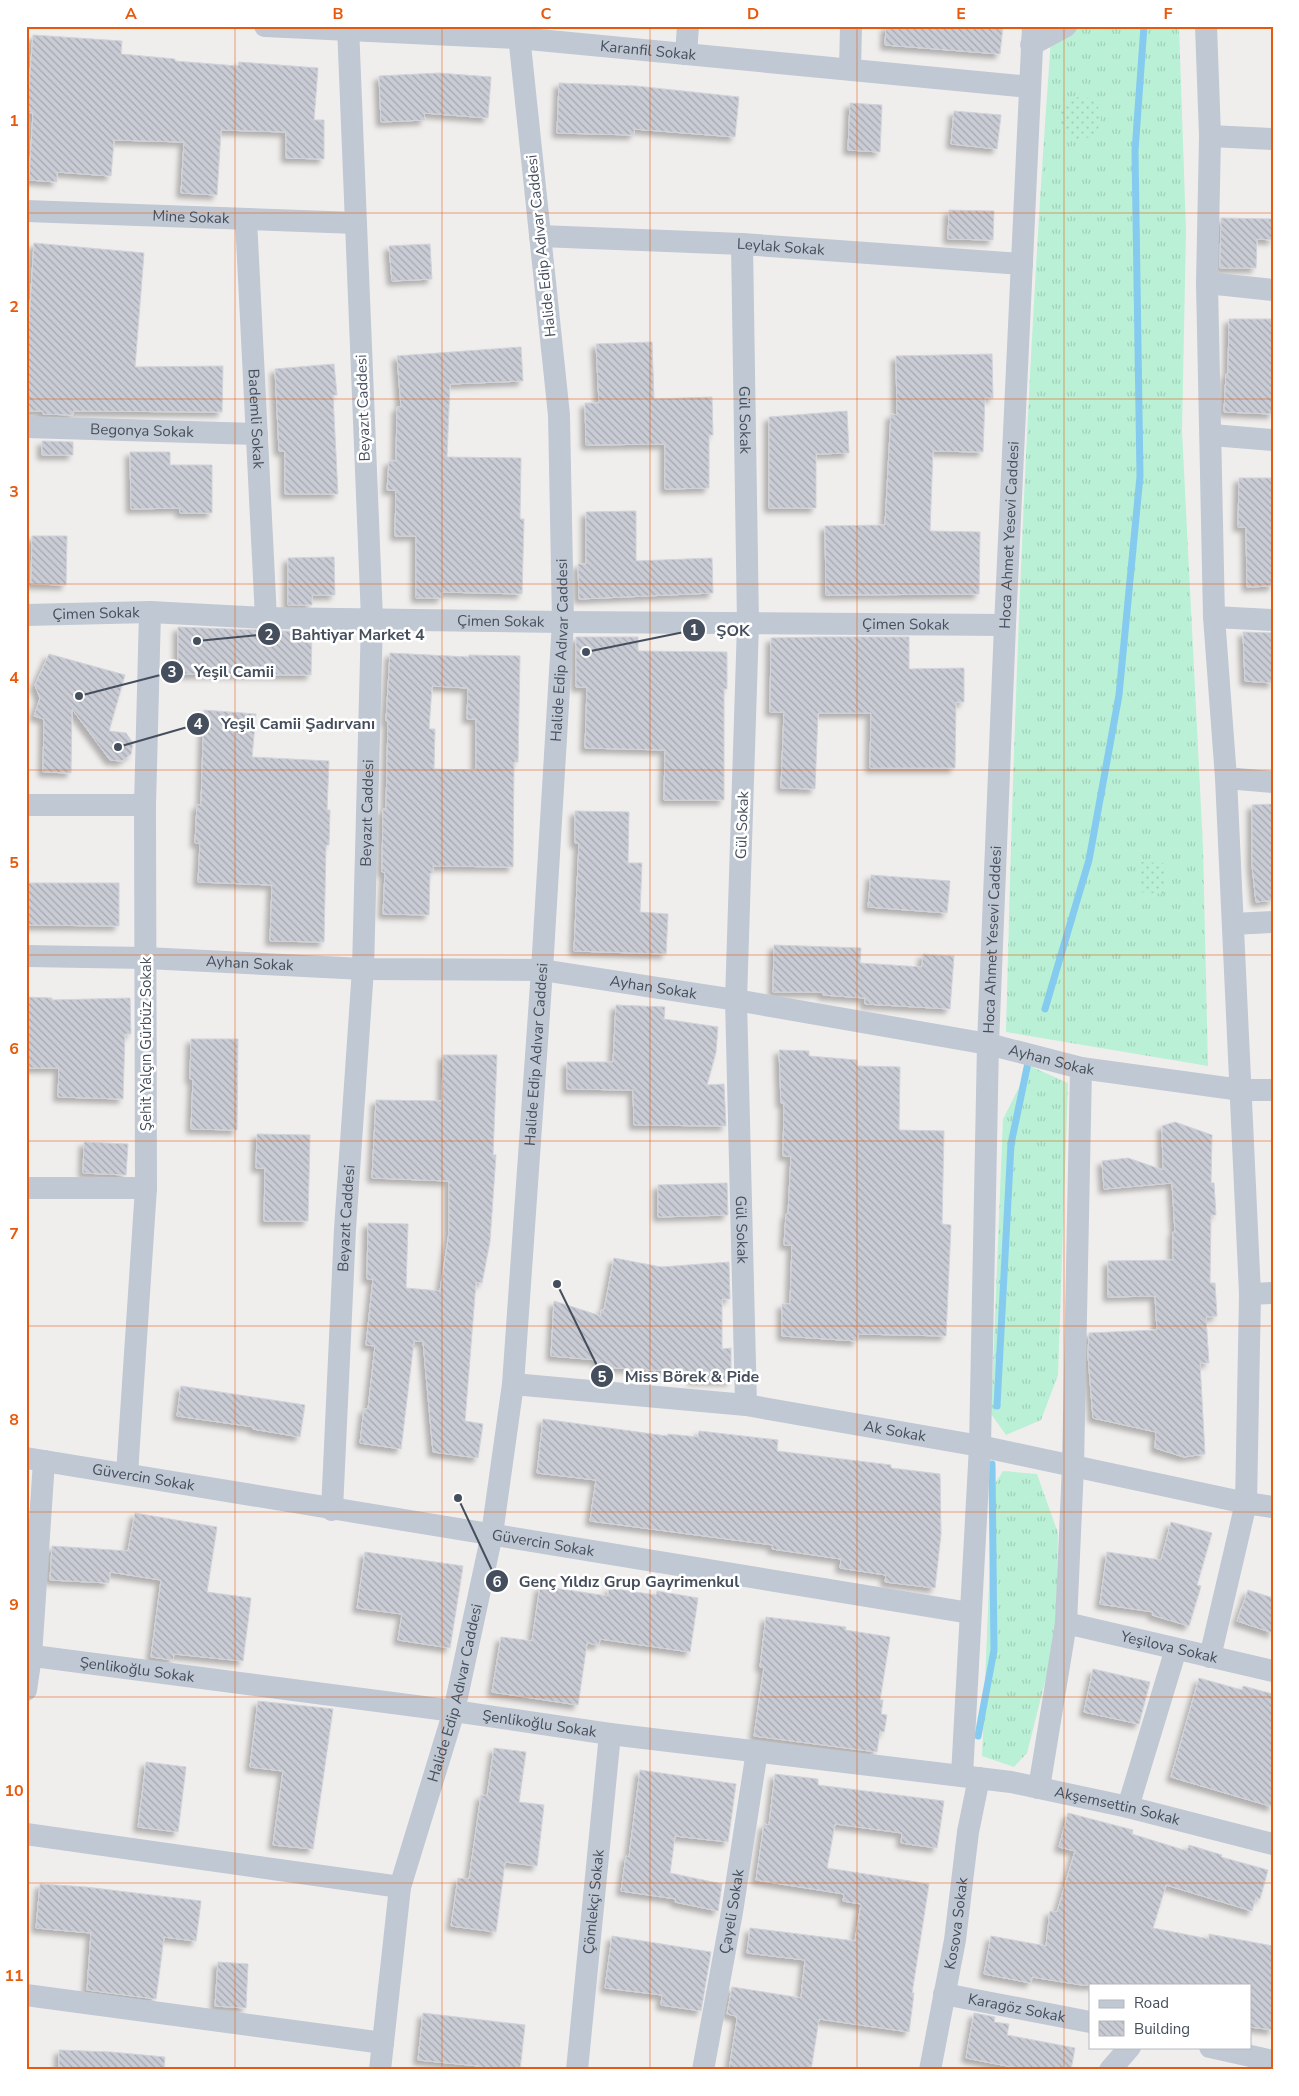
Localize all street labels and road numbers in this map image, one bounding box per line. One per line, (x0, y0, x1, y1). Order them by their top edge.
street label: Karanfil Sokak (599, 36, 697, 65)
street label: Halide Edip Adıvar Caddesi (521, 154, 561, 338)
street label: Mine Sokak (152, 206, 230, 228)
street label: Leylak Sokak (736, 234, 826, 260)
street label: Beyazıt Caddesi (351, 354, 375, 462)
street label: Bademli Sokak (244, 368, 269, 470)
street label: Gül Sokak (734, 386, 755, 455)
street label: Begonya Sokak (90, 419, 194, 442)
street label: Hoca Ahmet Yesevi Caddesi (995, 441, 1024, 629)
street label: Halide Edip Adıvar Caddesi (546, 558, 573, 742)
street label: Çimen Sokak (52, 602, 140, 624)
street label: Çimen Sokak (457, 611, 545, 632)
street label: Çimen Sokak (862, 614, 950, 635)
street label: Beyazıt Caddesi (356, 759, 378, 867)
street label: Gül Sokak (731, 790, 753, 859)
street label: Hoca Ahmet Yesevi Caddesi (978, 845, 1006, 1034)
street label: Ayhan Sokak (206, 951, 295, 975)
street label: Şehit Yalçın Gürbüz Sokak (136, 956, 156, 1131)
street label: Halide Edip Adıvar Caddesi (520, 962, 552, 1147)
street label: Ayhan Sokak (609, 971, 699, 1004)
street label: Ayhan Sokak (1007, 1040, 1096, 1080)
street label: Beyazıt Caddesi (333, 1164, 359, 1272)
street label: Gül Sokak (731, 1195, 753, 1264)
street label: Ak Sokak (862, 1416, 928, 1446)
street label: Güvercin Sokak (91, 1459, 197, 1496)
street label: Güvercin Sokak (490, 1525, 596, 1561)
street label: Halide Edip Adıvar Caddesi (423, 1602, 487, 1785)
street label: Yeşilova Sokak (1118, 1626, 1220, 1668)
street label: Şenlikoğlu Sokak (79, 1652, 196, 1687)
street label: Şenlikoğlu Sokak (481, 1705, 598, 1742)
street label: Akşemsettin Sokak (1053, 1782, 1183, 1830)
street label: Çömlekçi Sokak (578, 1848, 609, 1955)
street label: Çayeli Sokak (715, 1867, 749, 1956)
street label: Kosova Sokak (940, 1876, 973, 1971)
street label: Karagöz Sokak (966, 1989, 1068, 2027)

